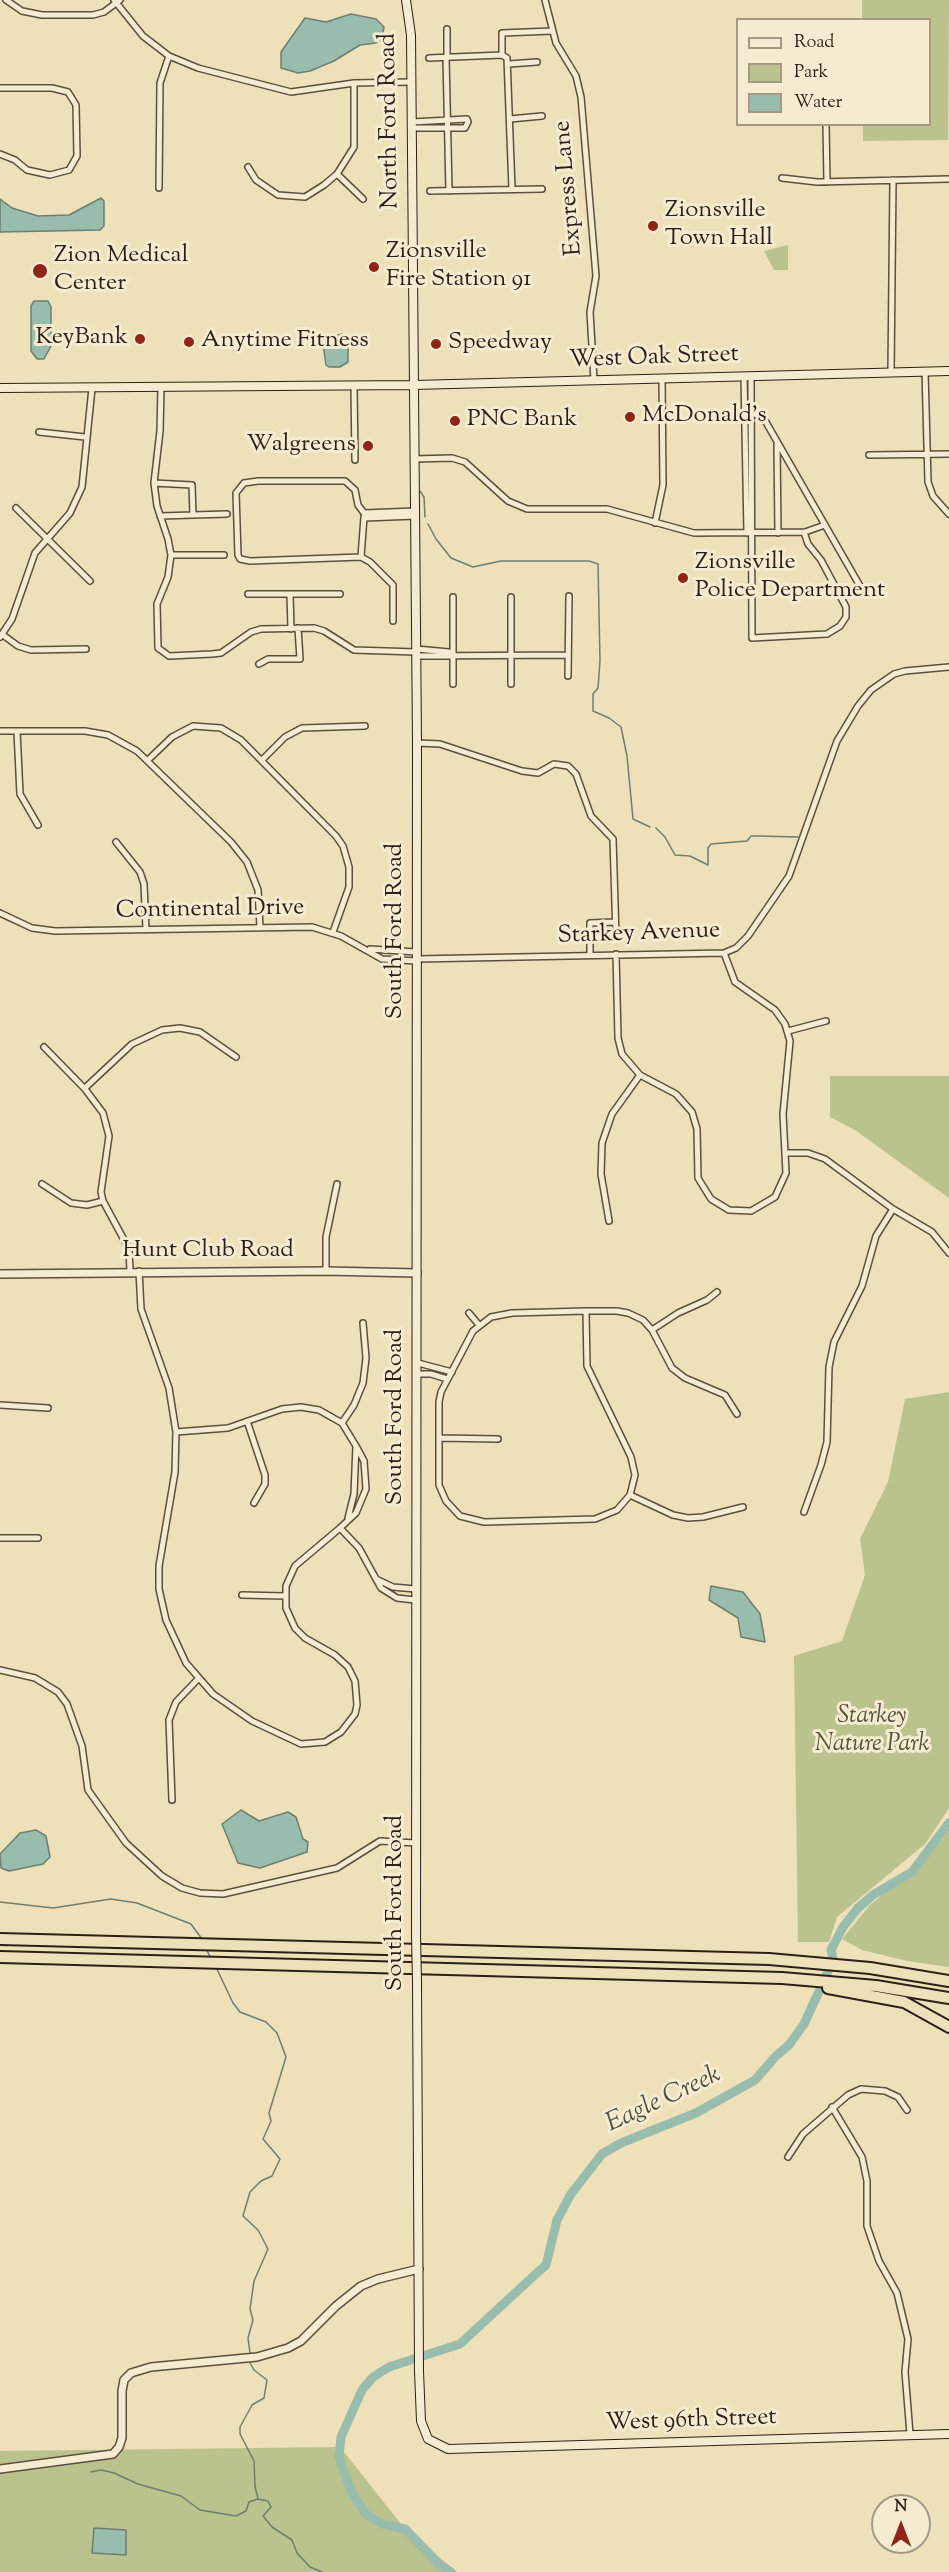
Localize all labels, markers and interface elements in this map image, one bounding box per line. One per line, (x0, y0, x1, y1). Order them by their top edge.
legend (736, 18, 931, 126)
text: Road (794, 30, 834, 56)
street label: North Ford Road (375, 33, 407, 209)
text: Park (794, 60, 828, 86)
text: Water (794, 90, 842, 116)
street label: Express Lane (550, 119, 590, 257)
place label: Zionsville Town Hall (665, 198, 773, 254)
marker: Zionsville Town Hall (646, 219, 660, 233)
place label: Zionsville Fire Station 91 (386, 239, 531, 295)
place label: Zion Medical Center (54, 243, 188, 299)
marker: Zionsville Fire Station 91 (367, 260, 381, 274)
marker: Zion Medical Center (31, 262, 49, 280)
place label: KeyBank (35, 325, 128, 353)
place label: Anytime Fitness (201, 328, 369, 356)
place label: Speedway (448, 330, 552, 358)
marker: KeyBank (133, 332, 147, 346)
marker: Anytime Fitness (182, 335, 196, 349)
marker: Speedway (429, 337, 443, 351)
street label: West Oak Street (569, 342, 739, 376)
place label: McDonald's (642, 403, 767, 431)
place label: PNC Bank (467, 407, 577, 435)
marker: McDonald's (623, 410, 637, 424)
marker: PNC Bank (448, 414, 462, 428)
place label: Walgreens (247, 432, 356, 460)
marker: Walgreens (361, 439, 375, 453)
place label: Zionsville Police Department (695, 550, 885, 606)
marker: Zionsville Police Department (676, 571, 690, 585)
street label: South Ford Road (383, 843, 411, 1019)
street label: Continental Drive (115, 895, 305, 927)
street label: Starkey Avenue (557, 918, 721, 952)
street label: Hunt Club Road (122, 1238, 294, 1266)
street label: South Ford Road (383, 1329, 411, 1505)
park label: Starkey Nature Park (815, 1704, 929, 1760)
street label: South Ford Road (383, 1815, 411, 1991)
water label: Eagle Creek (602, 2061, 726, 2141)
street label: West 96th Street (605, 2405, 777, 2439)
north arrow (871, 2494, 931, 2554)
text: N (895, 2496, 907, 2519)

